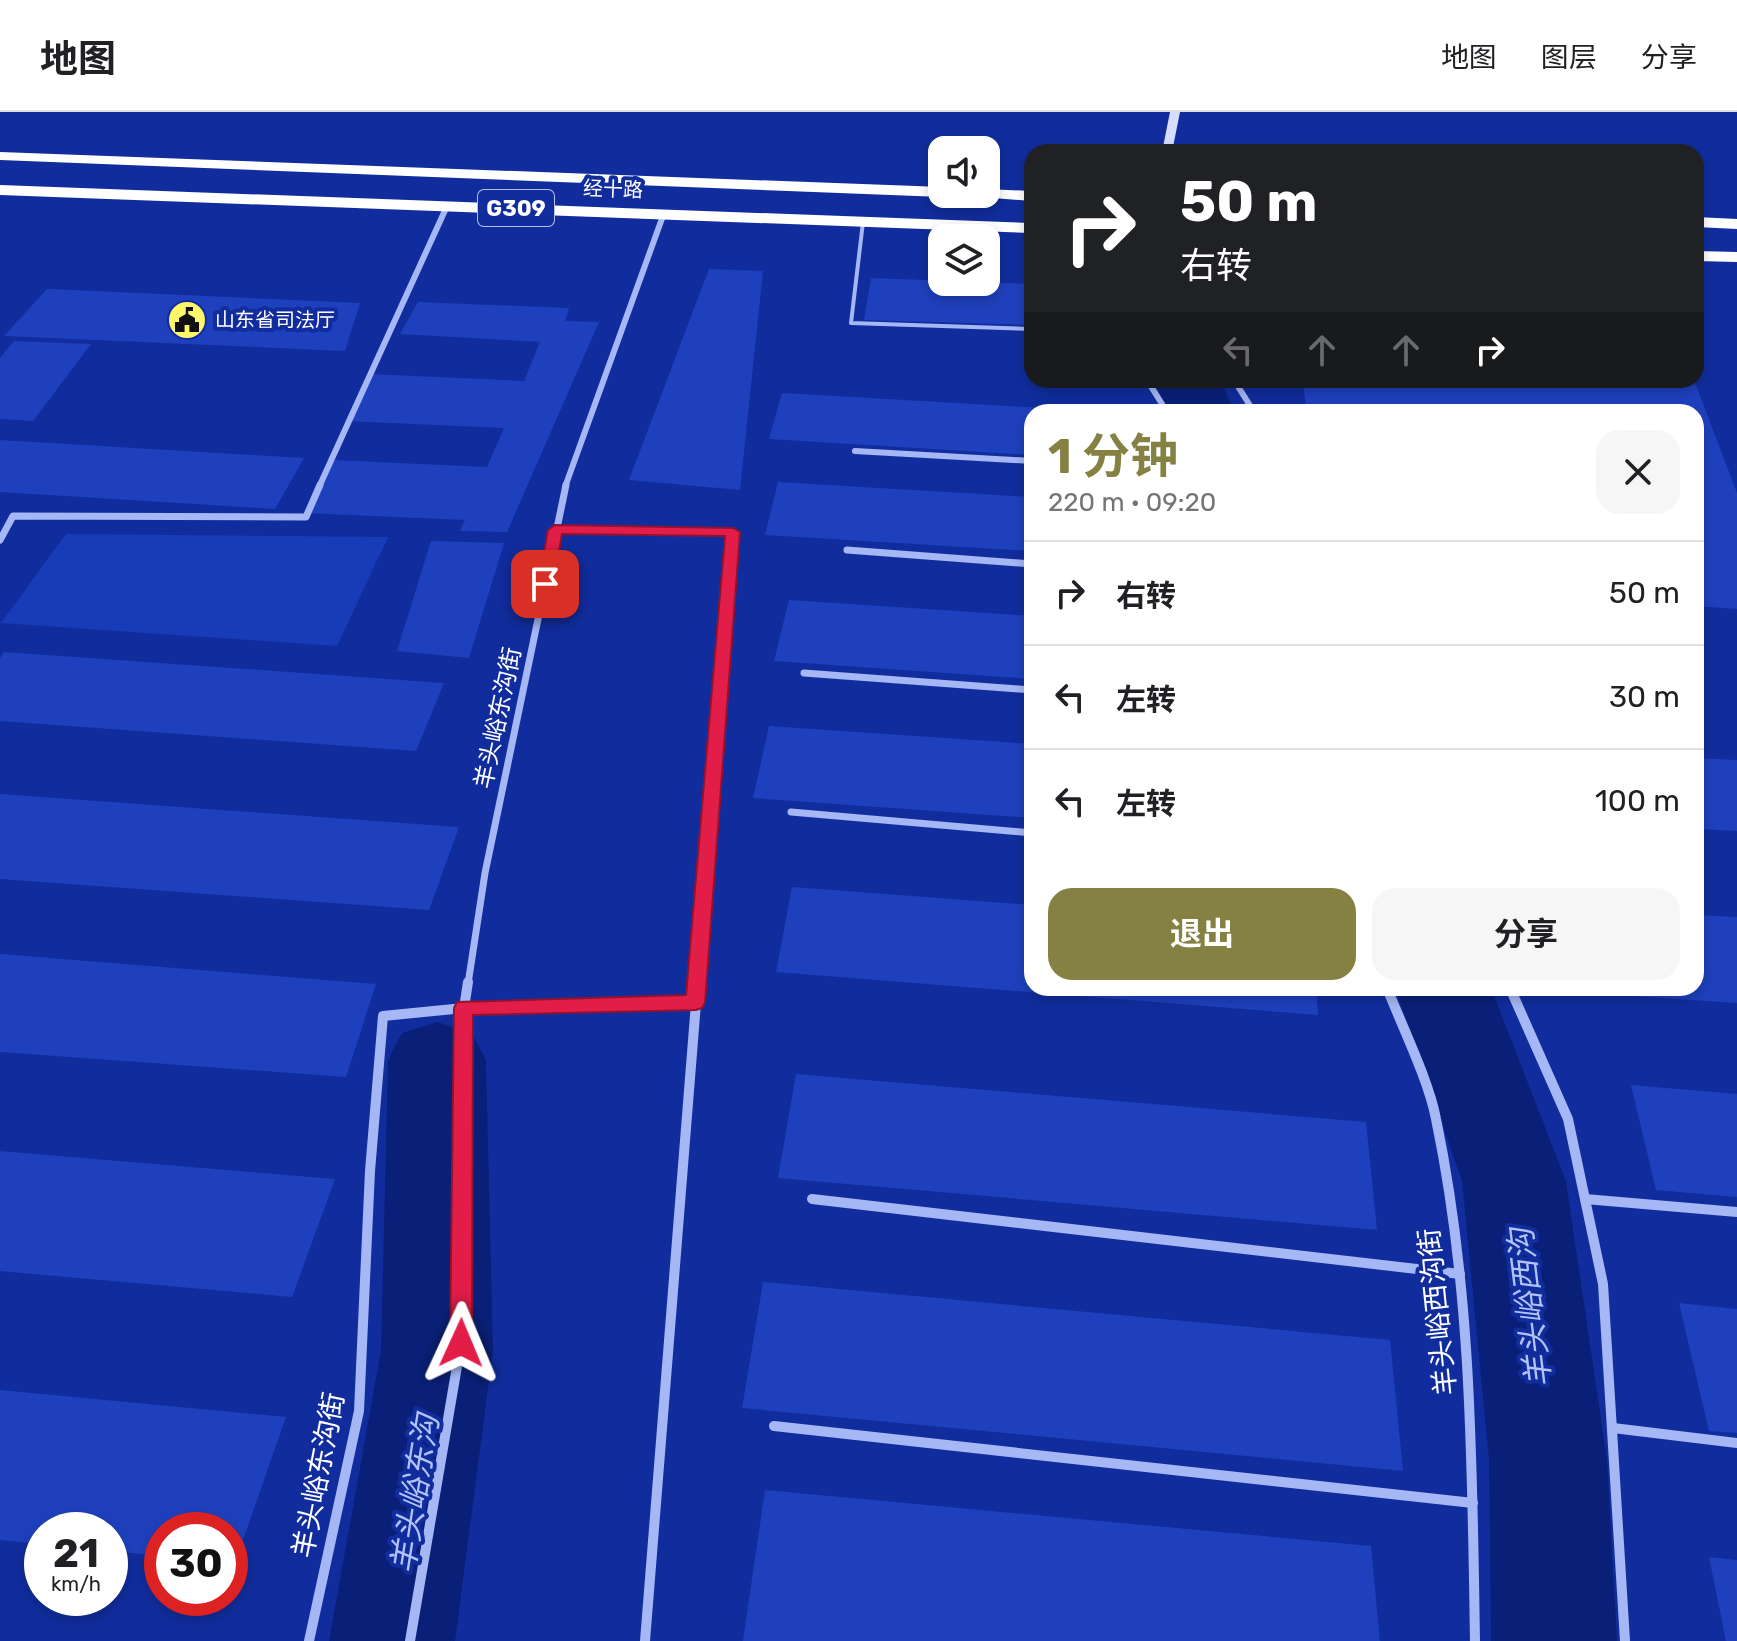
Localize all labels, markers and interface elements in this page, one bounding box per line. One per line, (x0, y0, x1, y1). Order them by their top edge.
text: 地图 (40, 36, 116, 82)
text: 地图 (1441, 41, 1497, 74)
text: 图层 (1541, 41, 1597, 74)
text: 分享 (1641, 41, 1697, 74)
map controls (928, 136, 1000, 296)
button: sound (928, 136, 1000, 208)
text: 50 m (1180, 169, 1317, 235)
street label: 经十路 (583, 176, 643, 202)
icon: right (1048, 176, 1152, 280)
road number: G309 (478, 190, 554, 226)
button: layers (928, 224, 1000, 296)
text: 右转 (1180, 244, 1252, 287)
public building icon: 山东省司法厅 (166, 299, 208, 341)
place label: 山东省司法厅 (215, 308, 335, 332)
icon: left (1216, 328, 1260, 372)
icon: ahead (1300, 328, 1344, 372)
icon: ahead (1384, 328, 1428, 372)
icon: right (1468, 328, 1512, 372)
text: 1 分钟 (1048, 428, 1178, 485)
button: close (1596, 430, 1680, 514)
text: 220 m · 09:20 (1048, 487, 1216, 518)
pin (511, 550, 579, 618)
icon: arrive (523, 562, 567, 606)
icon: right (1048, 571, 1092, 615)
text: 50 m (1609, 575, 1680, 611)
text: 右转 (1116, 578, 1176, 614)
street label: 羊头峪东沟街 (469, 645, 527, 791)
icon: left (1048, 675, 1092, 719)
text: 30 m (1609, 679, 1680, 715)
text: 左转 (1116, 682, 1176, 718)
icon: left (1048, 779, 1092, 823)
text: 100 m (1595, 783, 1680, 819)
text: 左转 (1116, 786, 1176, 822)
button: 退出 (1048, 888, 1356, 980)
button: 分享 (1372, 888, 1680, 980)
water label: 羊头峪西沟 (1501, 1223, 1559, 1390)
street label: 羊头峪西沟街 (1412, 1227, 1463, 1397)
position arrow (419, 1301, 503, 1385)
street label: 羊头峪东沟街 (286, 1389, 351, 1561)
water label: 羊头峪东沟 (384, 1409, 447, 1576)
speed limit sign: 30 (144, 1512, 248, 1616)
text: 21 (53, 1530, 99, 1577)
text: km/h (51, 1572, 101, 1596)

